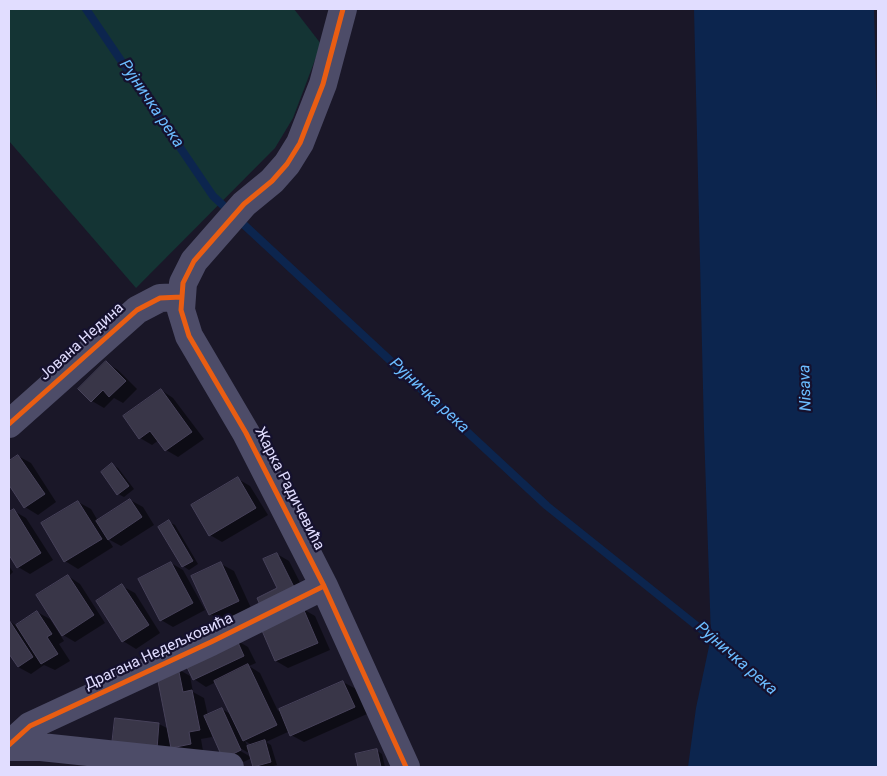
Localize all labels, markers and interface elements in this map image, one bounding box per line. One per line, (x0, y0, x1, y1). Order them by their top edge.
water label: Рујничка река (115, 56, 187, 152)
street label: Јована Недина (36, 299, 128, 385)
water label: Рујничка река (385, 354, 473, 438)
water label: Nisava (796, 364, 816, 412)
street label: Жарка Радичевића (250, 425, 328, 553)
street label: Драгана Недељковића (82, 610, 236, 694)
water label: Рујничка река (691, 618, 781, 700)

